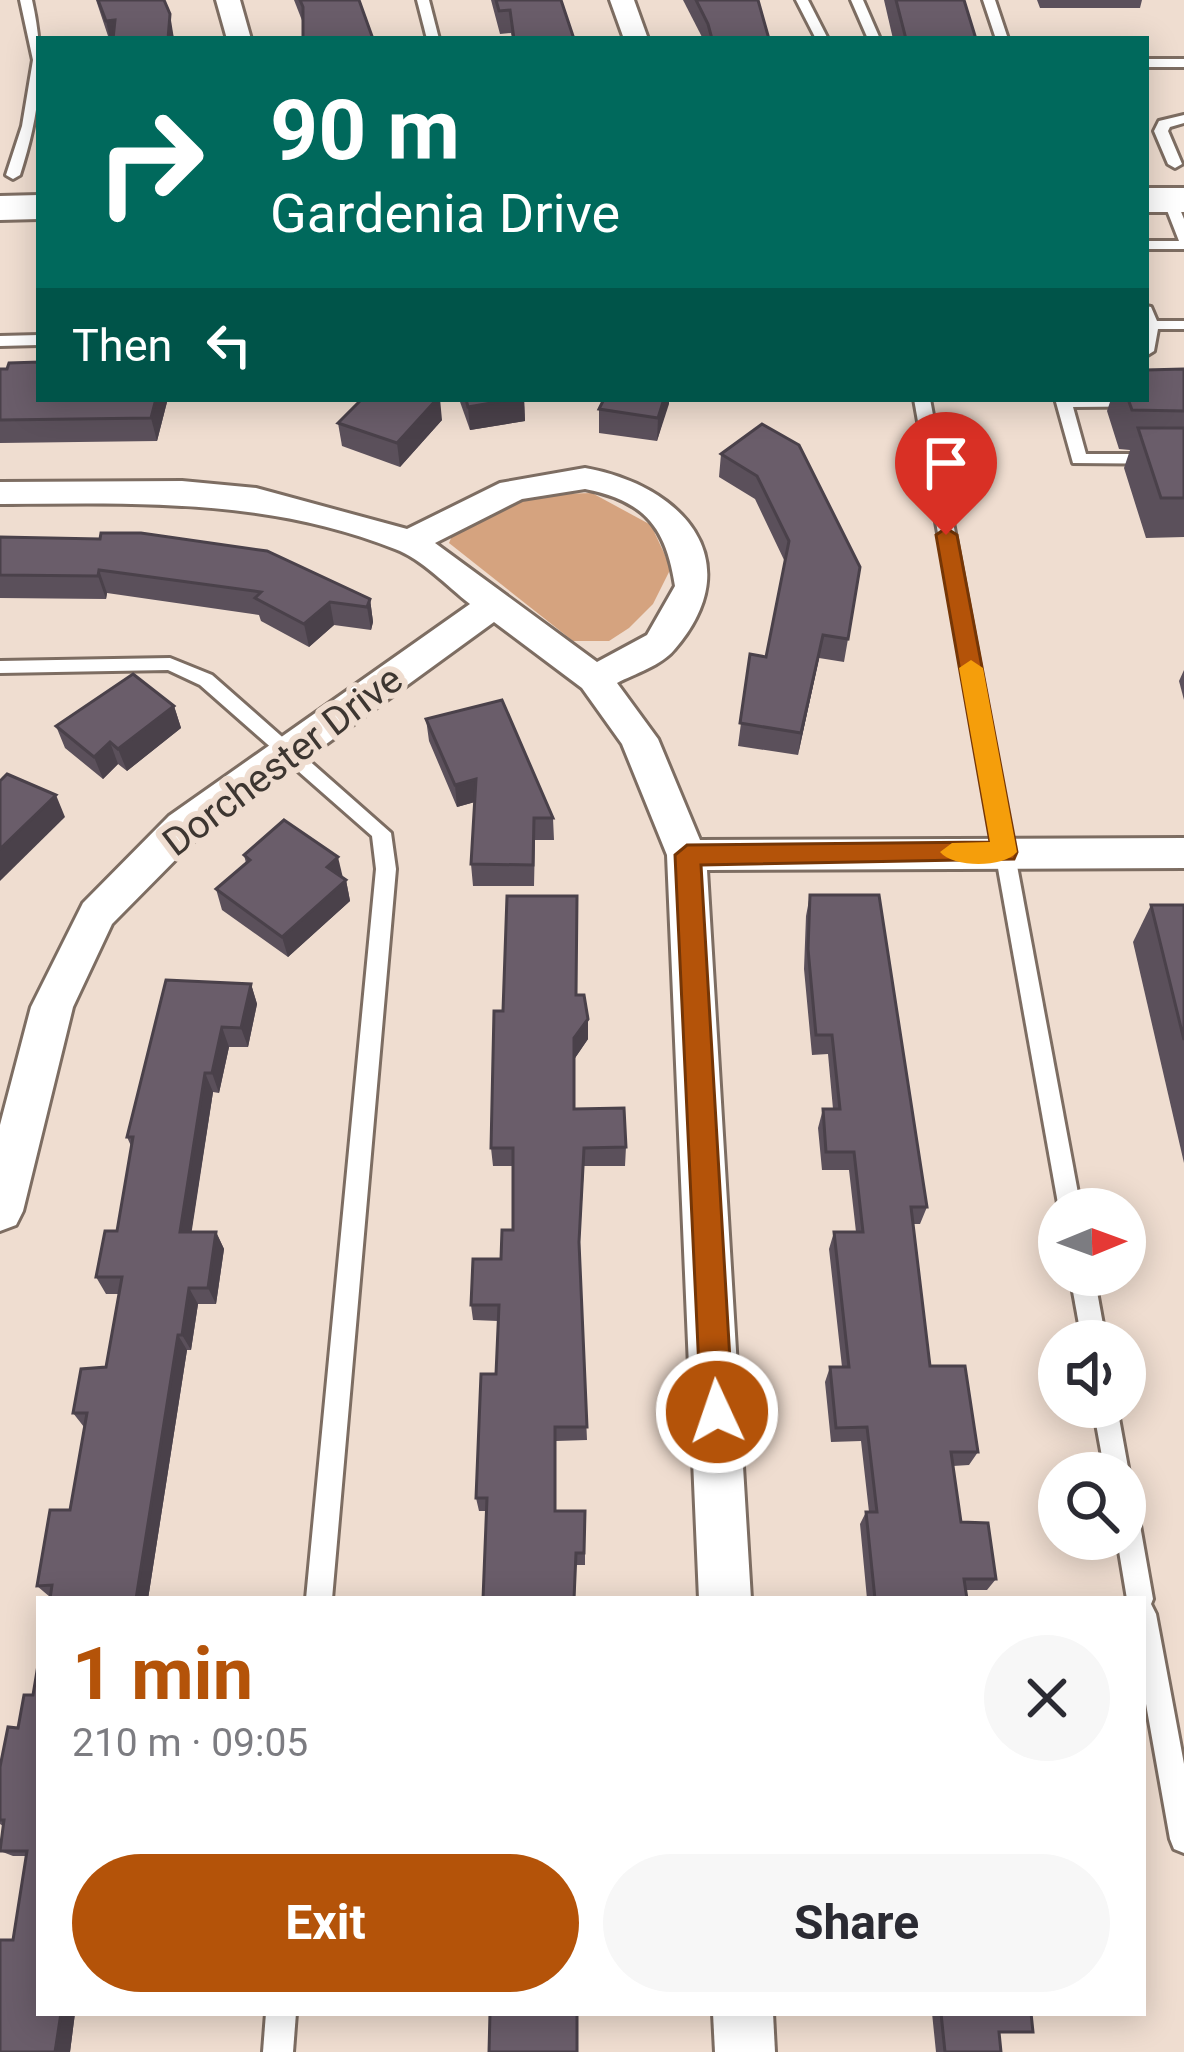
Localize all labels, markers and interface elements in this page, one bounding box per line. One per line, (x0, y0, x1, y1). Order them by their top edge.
text: 90 m (270, 81, 460, 180)
icon: right (72, 84, 228, 240)
text: Gardenia Drive (270, 182, 620, 245)
icon: left (196, 312, 262, 378)
text: Then (72, 319, 172, 372)
pin (895, 412, 997, 535)
icon: arrive (913, 430, 979, 496)
street label: Dorchester Drive (154, 656, 411, 866)
north arrow (1038, 1188, 1146, 1296)
map controls (1038, 1188, 1146, 1560)
button: sound (1038, 1320, 1146, 1428)
position arrow (654, 1349, 780, 1475)
button: search (1038, 1452, 1146, 1560)
text: 1 min (72, 1632, 253, 1717)
button: close (984, 1635, 1110, 1761)
text: 210 m · 09:05 (72, 1720, 308, 1766)
button: Exit (72, 1854, 579, 1992)
button: Share (603, 1854, 1110, 1992)

